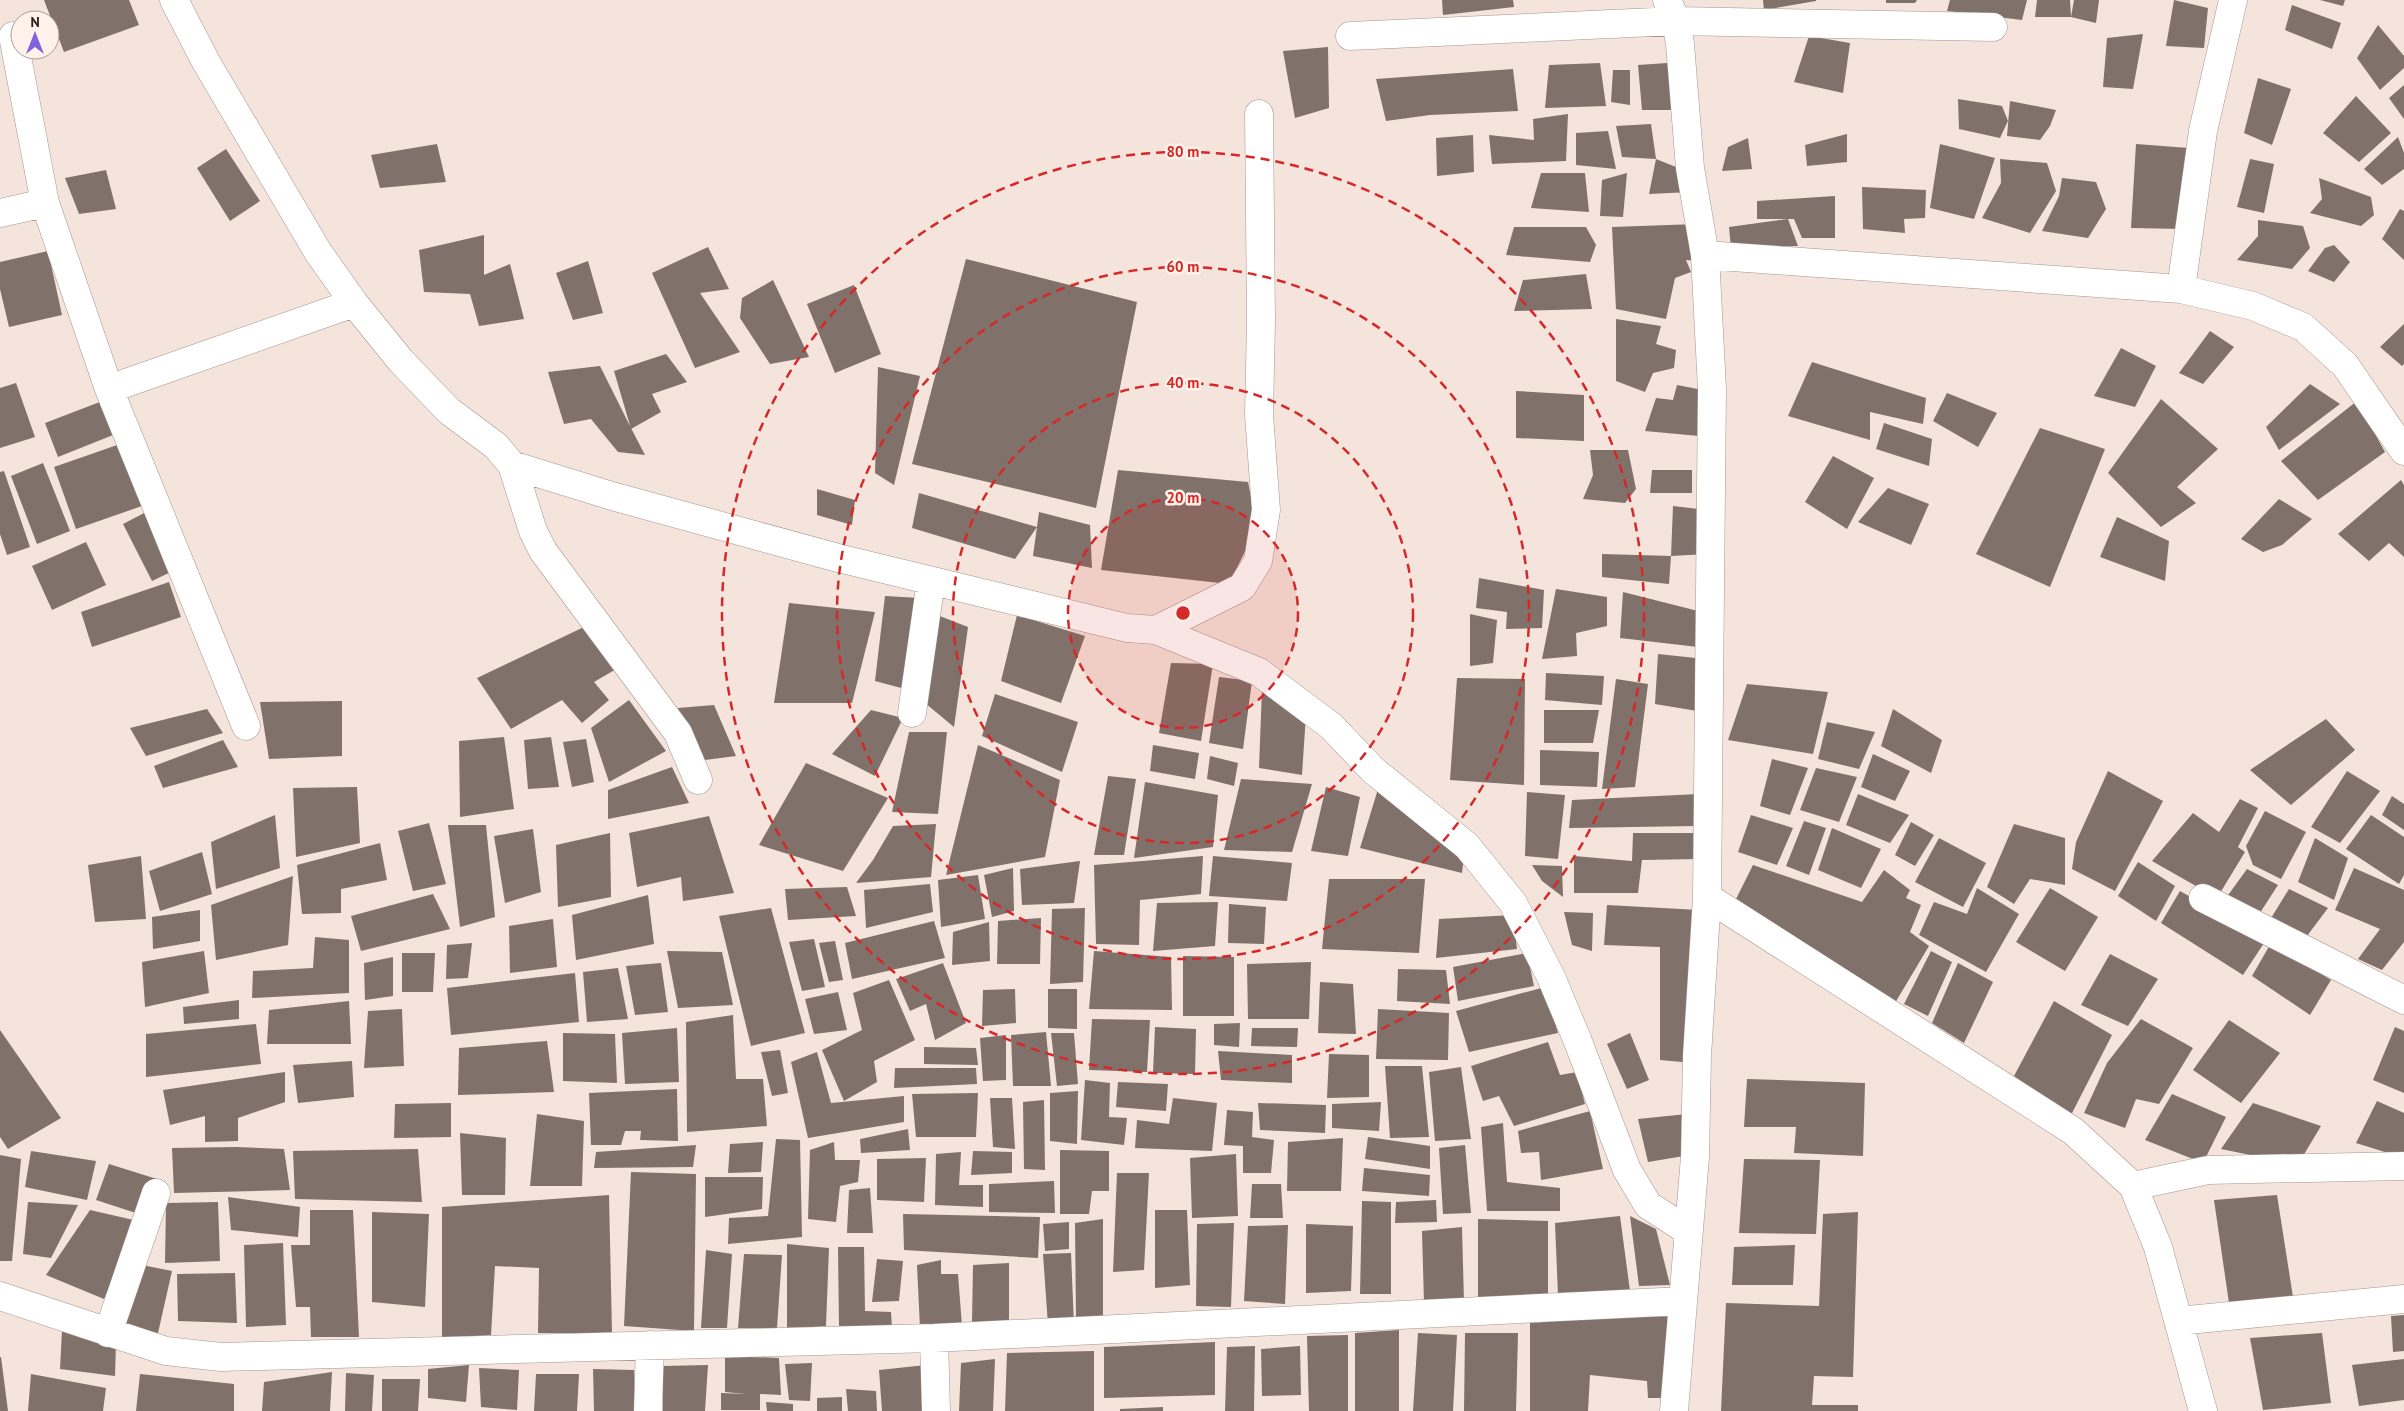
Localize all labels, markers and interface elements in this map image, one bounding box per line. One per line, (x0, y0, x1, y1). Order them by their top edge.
north arrow (10, 10, 60, 60)
text: N (30, 13, 40, 31)
text: 80 m (1167, 142, 1199, 161)
text: 60 m (1167, 257, 1199, 276)
text: 40 m (1167, 373, 1199, 392)
text: 20 m (1167, 488, 1199, 507)
centre of rings (1174, 604, 1192, 622)

